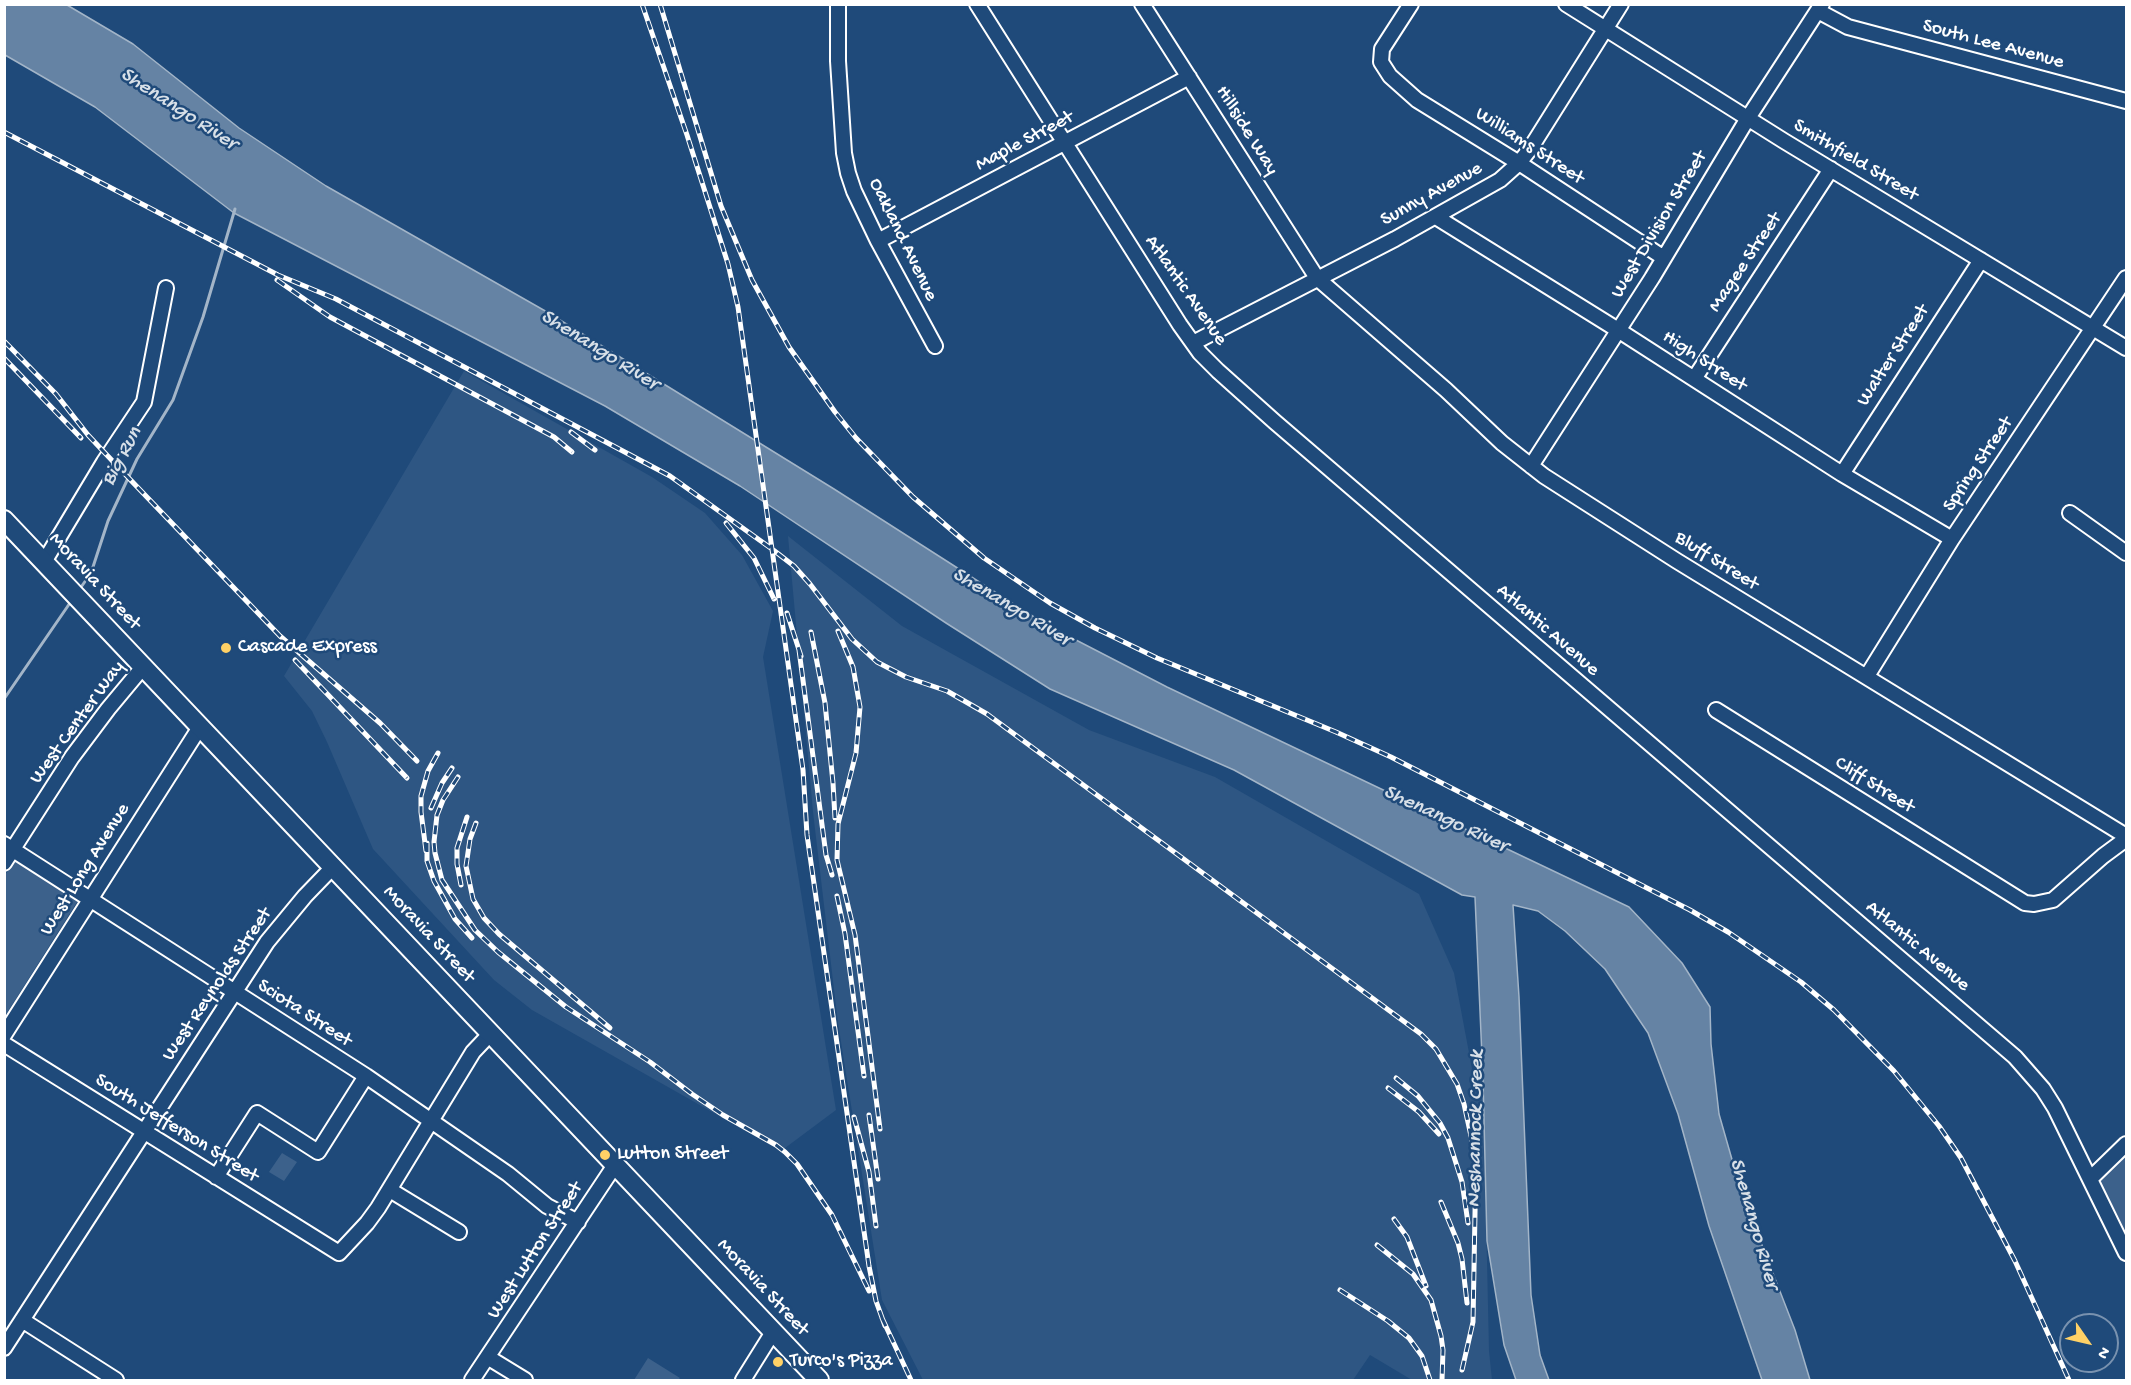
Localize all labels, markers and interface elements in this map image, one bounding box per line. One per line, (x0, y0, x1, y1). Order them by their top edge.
street label: South Lee Avenue (1920, 15, 2066, 75)
water label: Shenango River (115, 63, 241, 157)
street label: Hillside Way (1209, 82, 1283, 180)
street label: Williams Street (1470, 103, 1588, 191)
street label: Maple Street (972, 106, 1078, 178)
street label: Smithfield Street (1788, 114, 1922, 208)
street label: West Division Street (1607, 147, 1713, 303)
street label: Sunny Avenue (1377, 157, 1487, 233)
street label: Oakland Avenue (862, 175, 942, 305)
street label: Magee Street (1704, 209, 1788, 317)
street label: Atlantic Avenue (1138, 231, 1232, 351)
street label: Walter Street (1852, 301, 1936, 411)
water label: Shenango River (535, 305, 663, 397)
street label: High Street (1657, 326, 1751, 398)
street label: Spring Street (1938, 413, 2020, 517)
water label: Big Run (97, 423, 149, 491)
street label: Bluff Street (1670, 527, 1762, 597)
street label: Moravia Street (43, 528, 145, 636)
water label: Shenango River (947, 563, 1075, 653)
street label: Atlantic Avenue (1490, 580, 1604, 682)
place label: Cascade Express (238, 636, 377, 660)
marker: Cascade Express (219, 641, 233, 655)
street label: West Center Way (25, 657, 131, 789)
street label: Cliff Street (1830, 752, 1918, 820)
water label: Shenango River (1379, 780, 1511, 860)
street label: West Long Avenue (36, 800, 136, 940)
street label: Moravia Street (377, 881, 479, 989)
street label: Atlantic Avenue (1860, 896, 1974, 998)
street label: West Reynolds Street (158, 904, 278, 1066)
street label: Sciota Street (252, 974, 356, 1054)
water label: Neshannock Creek (1463, 1050, 1491, 1208)
street label: South Jefferson Street (90, 1069, 262, 1189)
place label: Lutton Street (617, 1143, 728, 1167)
marker: Lutton Street (598, 1148, 612, 1162)
water label: Shenango River (1722, 1156, 1784, 1292)
street label: West Lutton Street (483, 1178, 589, 1324)
street label: Moravia Street (711, 1234, 813, 1342)
north arrow (2059, 1313, 2119, 1373)
text: N (2092, 1343, 2113, 1362)
place label: Turco's Pizza (790, 1350, 893, 1374)
marker: Turco's Pizza (771, 1355, 785, 1369)

